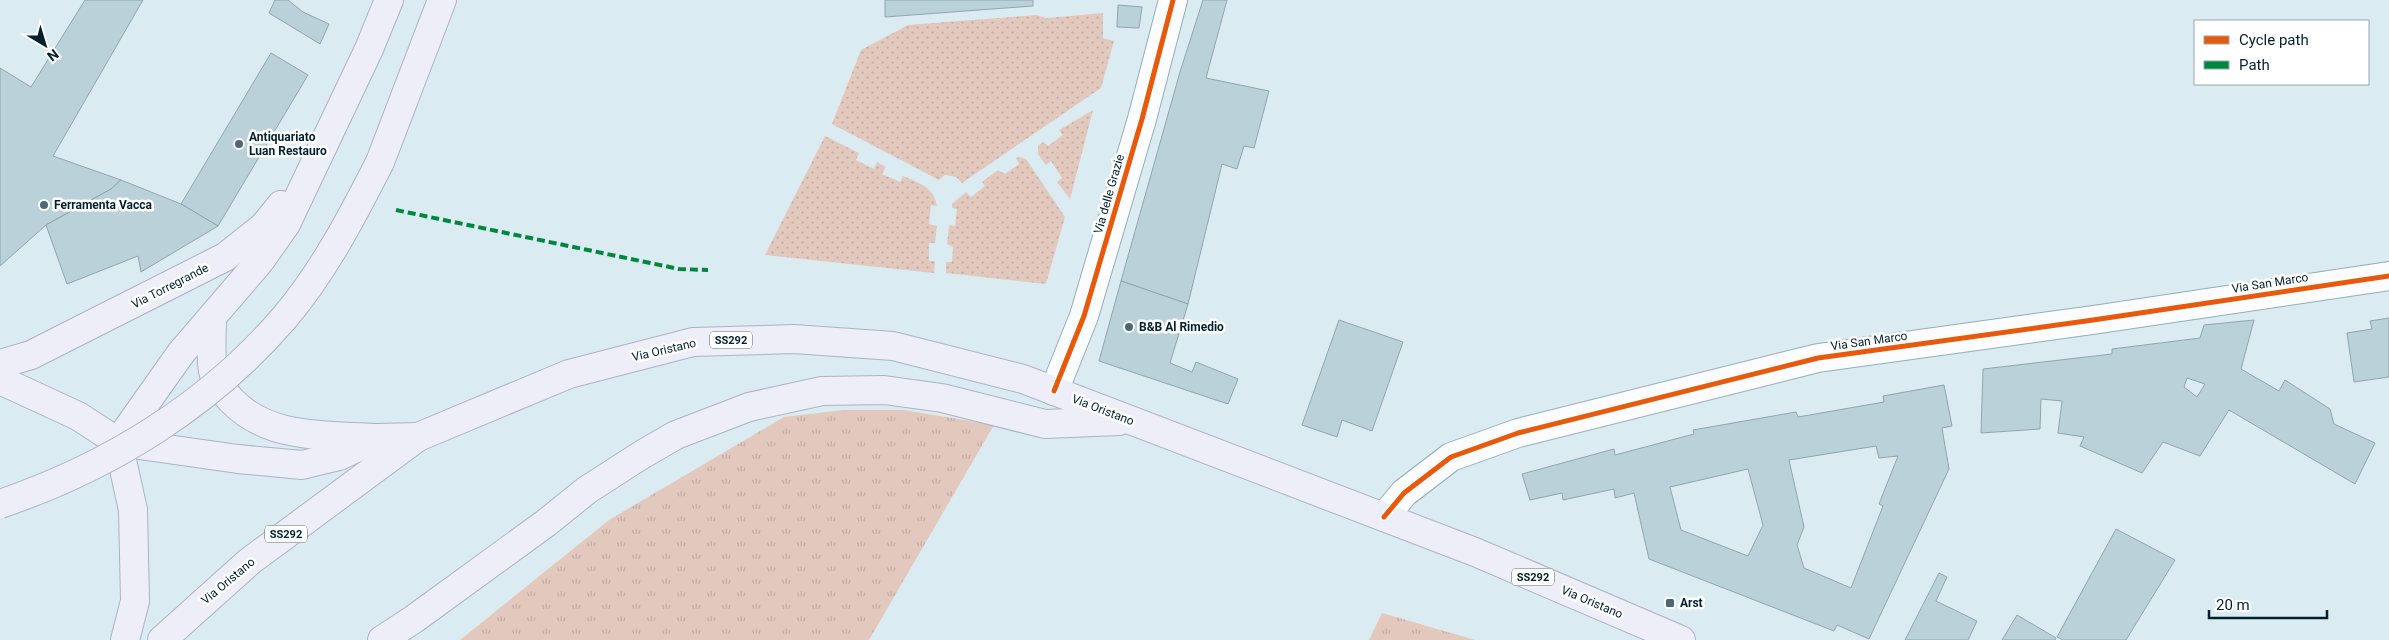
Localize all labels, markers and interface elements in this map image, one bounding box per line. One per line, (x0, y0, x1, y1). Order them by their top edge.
north arrow (20, 20, 70, 70)
legend (2194, 20, 2369, 85)
text: Cycle path (2239, 31, 2309, 49)
text: N (44, 46, 62, 65)
text: Path (2239, 56, 2270, 74)
place label: Antiquariato Luan Restauro (249, 130, 327, 158)
marker: Antiquariato Luan Restauro (233, 138, 245, 150)
street label: Via delle Grazie (1091, 153, 1127, 235)
place label: Ferramenta Vacca (54, 198, 153, 212)
marker: Ferramenta Vacca (38, 199, 50, 211)
street label: Via Torregrande (129, 261, 211, 311)
street label: Via San Marco (2231, 270, 2309, 296)
place label: B&B Al Rimedio (1139, 320, 1224, 334)
marker: B&B Al Rimedio (1123, 321, 1135, 333)
street label: Via San Marco (1830, 329, 1908, 353)
road number: SS292 (710, 332, 752, 348)
street label: Via Oristano (631, 336, 698, 364)
street label: Via Oristano (1070, 392, 1136, 428)
road number: SS292 (265, 526, 307, 542)
street label: Via Oristano (198, 555, 258, 607)
road number: SS292 (1512, 568, 1554, 586)
street label: Via Oristano (1559, 583, 1625, 621)
scale bar (2209, 588, 2326, 620)
place label: Arst (1680, 596, 1703, 610)
text: 20 m (2216, 596, 2250, 614)
marker: Arst (1664, 597, 1676, 609)

